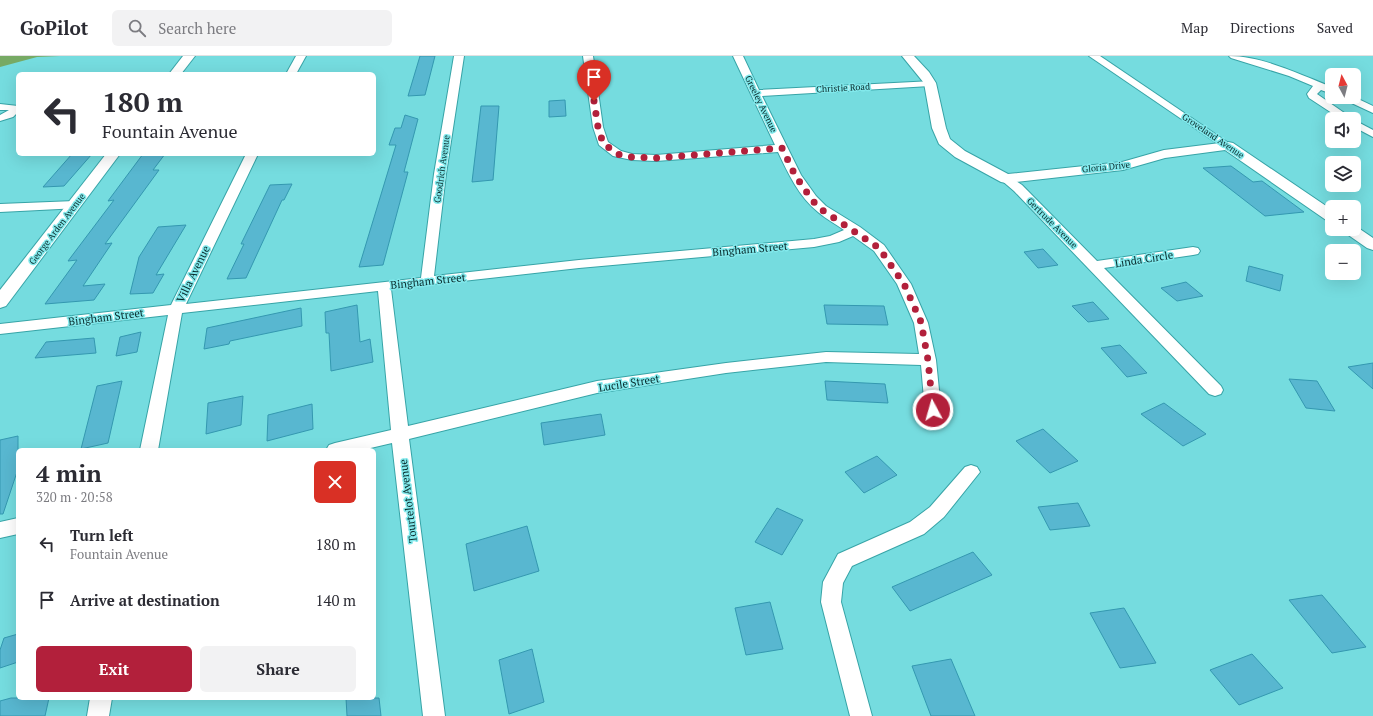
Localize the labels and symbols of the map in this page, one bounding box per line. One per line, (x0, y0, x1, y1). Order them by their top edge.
pin (577, 60, 611, 101)
north arrow (1325, 68, 1361, 104)
street label: Greeley Avenue (742, 74, 780, 135)
street label: Christie Road (816, 81, 870, 95)
street label: Groveland Avenue (1180, 111, 1247, 162)
street label: Goodrich Avenue (431, 134, 453, 204)
street label: Gloria Drive (1081, 158, 1131, 175)
street label: George Arden Avenue (26, 191, 88, 267)
street label: Gertrude Avenue (1024, 195, 1080, 251)
street label: Bingham Street (712, 239, 788, 259)
street label: Villa Avenue (173, 243, 213, 305)
street label: Linda Circle (1114, 247, 1175, 271)
street label: Bingham Street (390, 270, 466, 292)
street label: Bingham Street (67, 305, 145, 329)
street label: Lucile Street (597, 371, 661, 395)
position arrow (912, 389, 954, 431)
street label: Tourtelot Avenue (396, 458, 420, 544)

